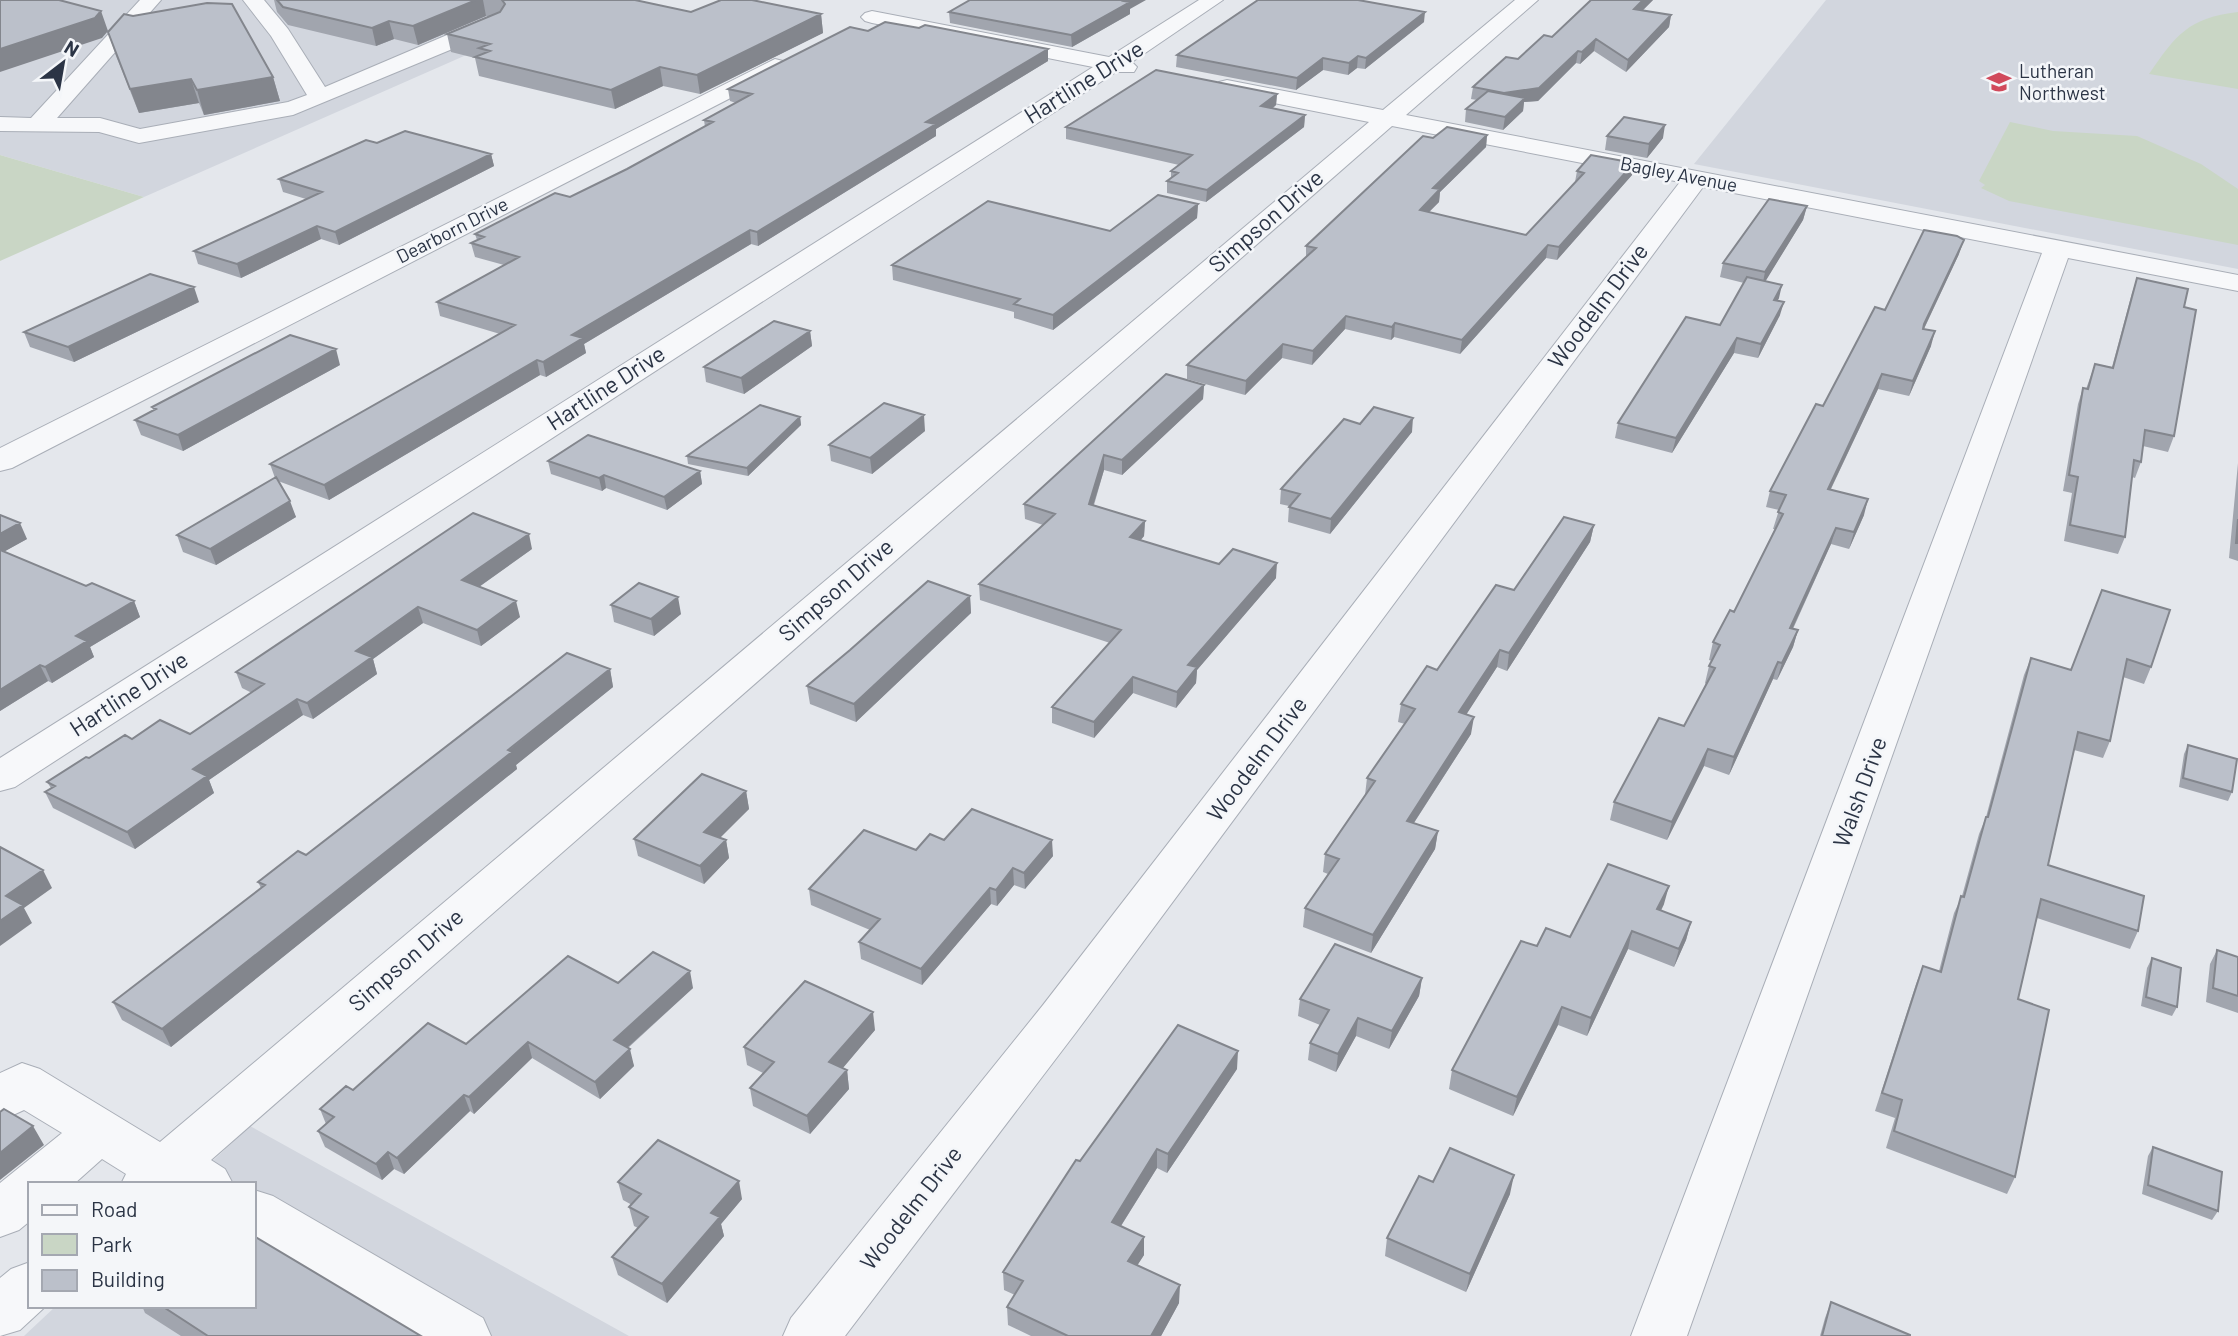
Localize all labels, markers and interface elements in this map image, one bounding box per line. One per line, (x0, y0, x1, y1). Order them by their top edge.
north arrow (28, 28, 98, 98)
street label: Hartline Drive (1019, 33, 1148, 129)
text: N (61, 35, 83, 61)
place label: Lutheran Northwest (2019, 59, 2106, 104)
school or university icon: Lutheran Northwest (1985, 68, 2013, 96)
street label: Bagley Avenue (1619, 151, 1740, 196)
street label: Simpson Drive (1202, 163, 1328, 278)
street label: Dearborn Drive (392, 192, 511, 268)
street label: Woodelm Drive (1541, 237, 1653, 373)
street label: Hartline Drive (541, 339, 670, 436)
street label: Simpson Drive (772, 532, 898, 647)
street label: Hartline Drive (64, 645, 193, 742)
street label: Woodelm Drive (1200, 690, 1312, 826)
street label: Walsh Drive (1826, 733, 1892, 851)
street label: Simpson Drive (342, 902, 468, 1017)
street label: Woodelm Drive (853, 1140, 967, 1275)
legend (28, 1182, 256, 1308)
text: Road (91, 1196, 137, 1221)
text: Park (91, 1231, 132, 1256)
text: Building (91, 1266, 165, 1291)

